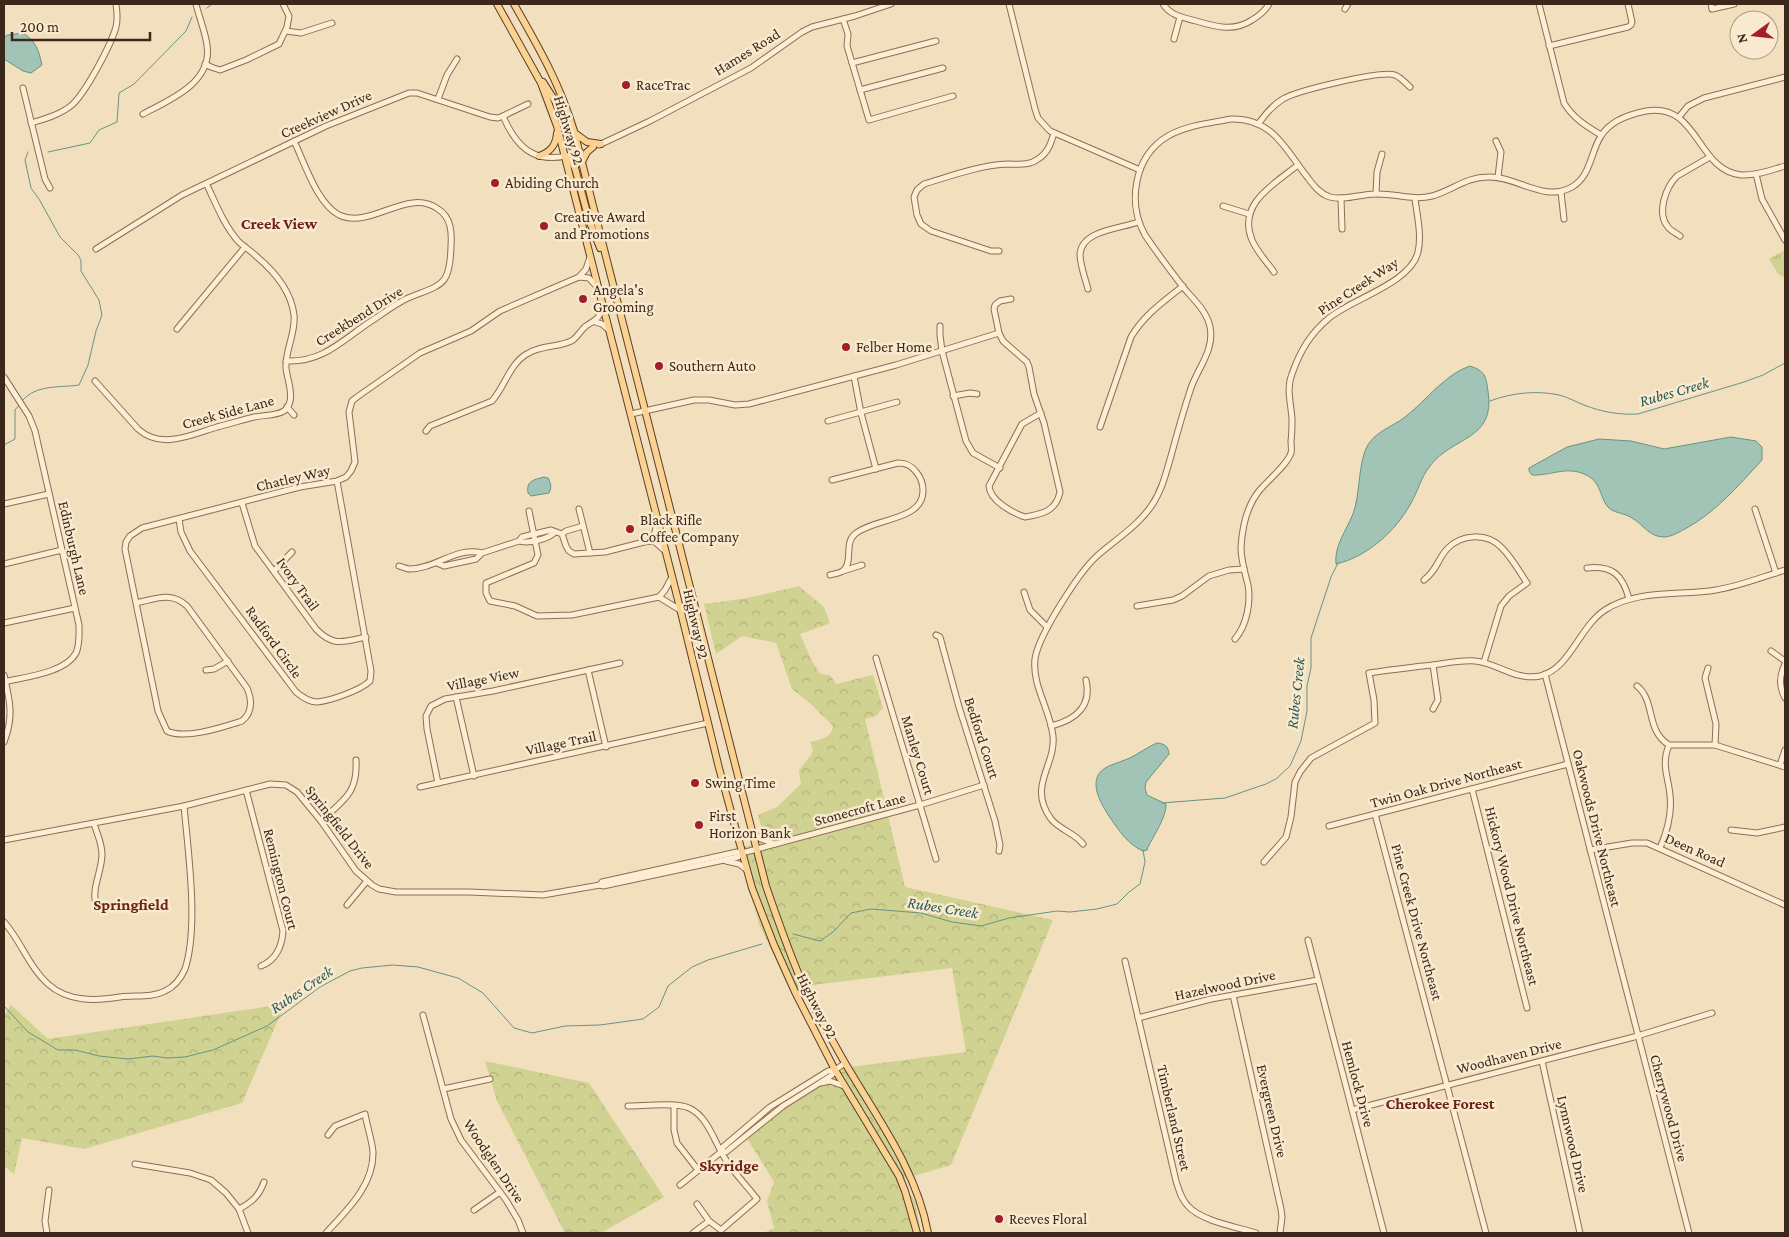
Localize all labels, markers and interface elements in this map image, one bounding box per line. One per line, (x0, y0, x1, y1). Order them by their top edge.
scale bar (12, 10, 150, 42)
north arrow (1729, 10, 1779, 60)
text: 200 m (20, 19, 59, 35)
street label: Hames Road (711, 25, 783, 79)
text: N (1732, 31, 1750, 45)
place label: RaceTrac (636, 77, 691, 93)
marker: RaceTrac (620, 79, 632, 91)
street label: Creekview Drive (278, 87, 374, 141)
street label: Highway 92 (550, 94, 587, 167)
place label: Abiding Church (505, 175, 599, 192)
marker: Abiding Church (489, 177, 501, 189)
place label: Creative Award and Promotions (554, 209, 650, 242)
district label: Creek View (241, 215, 317, 232)
marker: Creative Award and Promotions (538, 220, 550, 232)
street label: Pine Creek Way (1315, 254, 1402, 319)
place label: Angela's Grooming (593, 282, 654, 316)
street label: Creekbend Drive (312, 283, 406, 349)
marker: Angela's Grooming (577, 293, 589, 305)
place label: Felber Home (856, 339, 932, 355)
marker: Felber Home (840, 341, 852, 353)
place label: Southern Auto (669, 358, 756, 374)
marker: Southern Auto (653, 360, 665, 372)
water label: Rubes Creek (1637, 373, 1712, 410)
street label: Creek Side Lane (180, 392, 276, 432)
street label: Chatley Way (254, 462, 332, 495)
street label: Edinburgh Lane (54, 499, 93, 597)
place label: Black Rifle Coffee Company (640, 512, 739, 546)
marker: Black Rifle Coffee Company (624, 523, 636, 535)
street label: Ivory Trail (273, 554, 323, 614)
street label: Highway 92 (679, 588, 712, 661)
street label: Radford Circle (243, 603, 306, 681)
water label: Rubes Creek (1283, 656, 1308, 730)
street label: Village View (445, 664, 522, 695)
street label: Bedford Court (961, 695, 1003, 782)
street label: Manley Court (897, 713, 938, 798)
street label: Village Trail (524, 728, 598, 759)
street label: Oakwoods Drive Northeast (1570, 748, 1625, 909)
street label: Twin Oak Drive Northeast (1368, 755, 1525, 811)
place label: Swing Time (705, 775, 776, 792)
marker: Swing Time (689, 777, 701, 789)
street label: Springfield Drive (302, 782, 378, 873)
street label: Stonecroft Lane (813, 789, 908, 829)
street label: Hickory Wood Drive Northeast (1481, 805, 1542, 988)
place label: First Horizon Bank (709, 808, 791, 841)
marker: First Horizon Bank (693, 819, 705, 831)
street label: Remington Court (260, 827, 302, 932)
street label: Deen Road (1662, 830, 1728, 870)
street label: Pine Creek Drive Northeast (1388, 842, 1446, 1003)
water label: Rubes Creek (906, 893, 981, 922)
district label: Springfield (93, 896, 169, 913)
water label: Rubes Creek (267, 962, 337, 1016)
street label: Hazelwood Drive (1173, 966, 1277, 1004)
street label: Highway 92 (793, 971, 840, 1042)
street label: Woodhaven Drive (1455, 1035, 1564, 1077)
street label: Hemlock Drive (1339, 1039, 1377, 1129)
street label: Cherrywood Drive (1646, 1053, 1691, 1164)
street label: Timberland Street (1154, 1063, 1194, 1174)
street label: Evergreen Drive (1253, 1063, 1291, 1160)
street label: Lynnwood Drive (1553, 1094, 1592, 1195)
district label: Cherokee Forest (1385, 1095, 1495, 1112)
street label: Woodglen Drive (459, 1116, 528, 1207)
district label: Skyridge (699, 1157, 759, 1174)
place label: Reeves Floral (1009, 1211, 1087, 1227)
marker: Reeves Floral (993, 1213, 1005, 1225)

